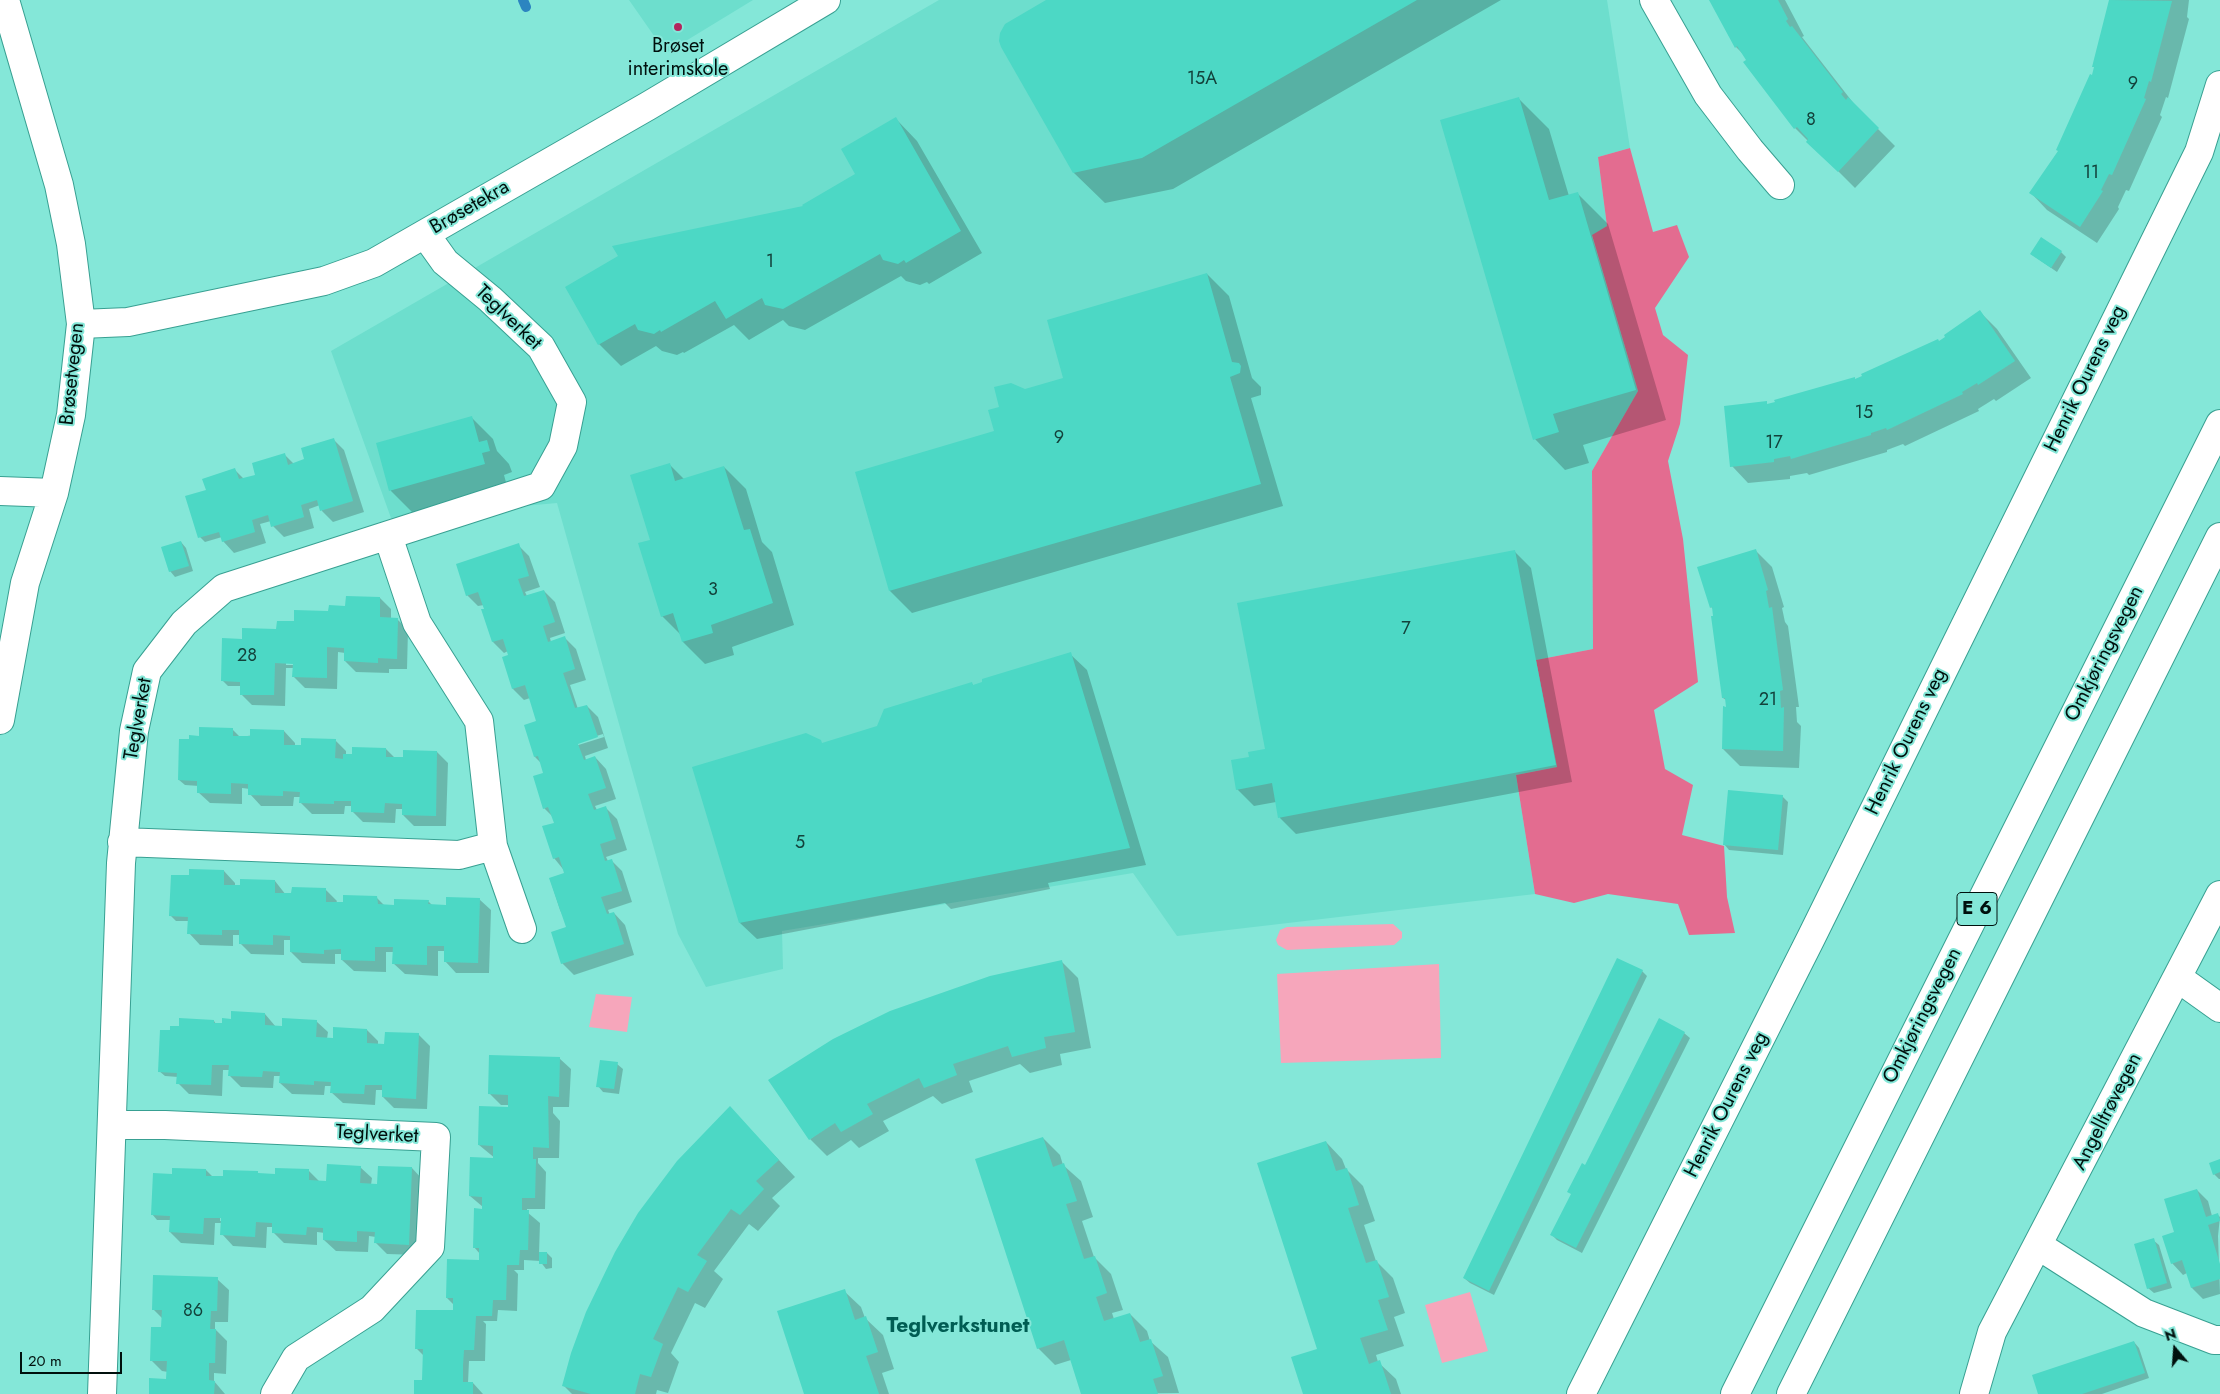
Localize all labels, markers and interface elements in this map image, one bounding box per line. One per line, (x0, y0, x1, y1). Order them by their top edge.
marker: Brøset interimskole (672, 21, 684, 33)
place label: Brøset interimskole (628, 35, 728, 82)
house number: 15A (1187, 69, 1217, 91)
house number: 9 (2128, 74, 2138, 96)
house number: 8 (1806, 110, 1816, 132)
house number: 11 (2083, 163, 2099, 185)
street label: Brøsetekra (426, 176, 514, 240)
house number: 1 (766, 252, 774, 274)
street label: Teglverket (470, 281, 546, 355)
street label: Henrik Ourens veg (2040, 302, 2132, 456)
street label: Brøsetvegen (56, 321, 90, 427)
house number: 15 (1855, 403, 1873, 425)
house number: 9 (1054, 428, 1064, 450)
house number: 17 (1765, 433, 1783, 455)
house number: 3 (708, 580, 718, 602)
street label: Omkjøringsvegen (2060, 582, 2150, 726)
house number: 7 (1401, 619, 1411, 641)
house number: 28 (237, 646, 257, 668)
street label: Henrik Ourens veg (1861, 665, 1953, 819)
street label: Teglverket (120, 676, 158, 762)
house number: 21 (1759, 690, 1777, 712)
house number: 5 (795, 833, 805, 855)
road number: E 6 (1957, 892, 1997, 926)
street label: Omkjøringsvegen (1878, 944, 1968, 1088)
street label: Henrik Ourens veg (1680, 1028, 1774, 1182)
street label: Angelltrøvegen (2068, 1050, 2148, 1174)
street label: Teglverket (335, 1121, 419, 1149)
house number: 86 (183, 1301, 203, 1323)
district label: Teglverkstunet (887, 1314, 1029, 1340)
north arrow (2150, 1324, 2200, 1374)
text: N (2162, 1324, 2179, 1346)
scale bar (22, 1342, 125, 1374)
text: 20 m (28, 1350, 62, 1372)

